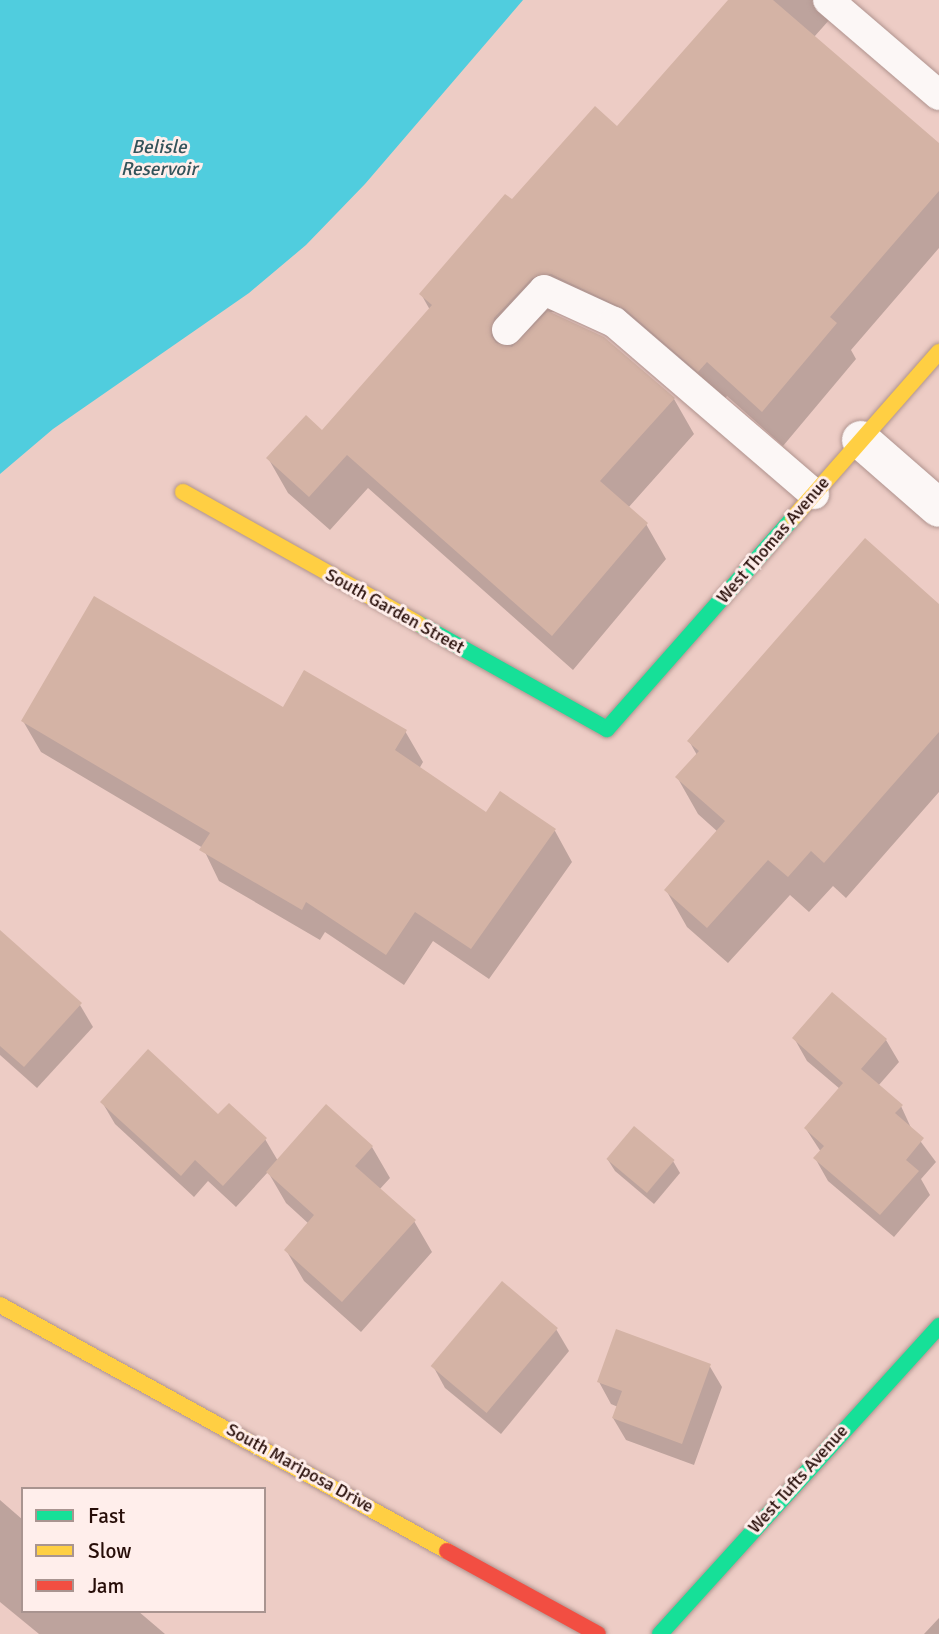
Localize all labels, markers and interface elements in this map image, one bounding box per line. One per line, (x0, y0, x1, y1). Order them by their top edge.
water label: Belisle Reservoir (121, 137, 197, 181)
street label: West Thomas Avenue (712, 472, 834, 608)
street label: South Garden Street (322, 564, 468, 658)
street label: South Mariposa Drive (223, 1419, 377, 1517)
street label: West Tufts Avenue (744, 1420, 852, 1538)
legend (21, 1487, 266, 1613)
text: Fast (88, 1503, 125, 1529)
text: Slow (88, 1538, 132, 1564)
text: Jam (88, 1573, 124, 1599)

